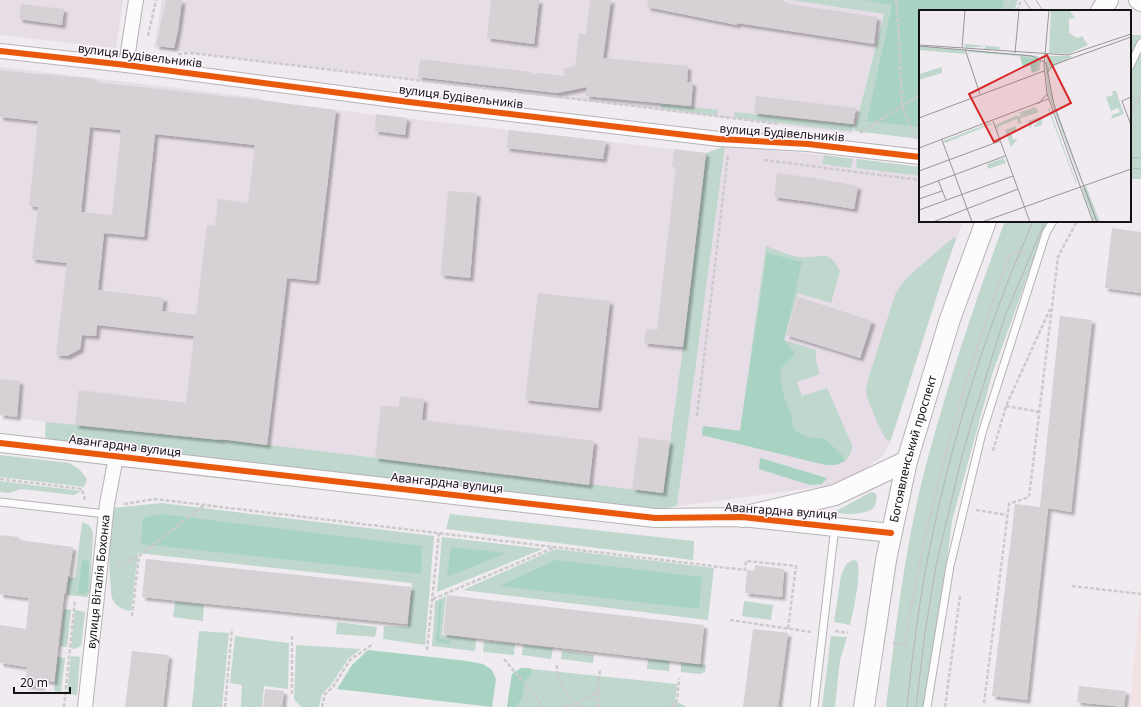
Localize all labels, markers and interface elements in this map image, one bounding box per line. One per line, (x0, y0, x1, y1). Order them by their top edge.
inset map (919, 10, 1131, 222)
street label: вулиця Будівельників (77, 39, 203, 72)
street label: вулиця Будівельників (398, 80, 524, 113)
street label: вулиця Будівельників (719, 120, 845, 145)
street label: Богоявленський проспект (885, 373, 941, 524)
street label: Авангардна вулиця (68, 430, 182, 461)
street label: Авангардна вулиця (390, 468, 504, 497)
street label: Авангардна вулиця (724, 498, 838, 523)
street label: вулиця Віталія Бохонка (82, 514, 114, 650)
scale bar (14, 669, 70, 695)
text: 20 m (20, 674, 48, 691)

